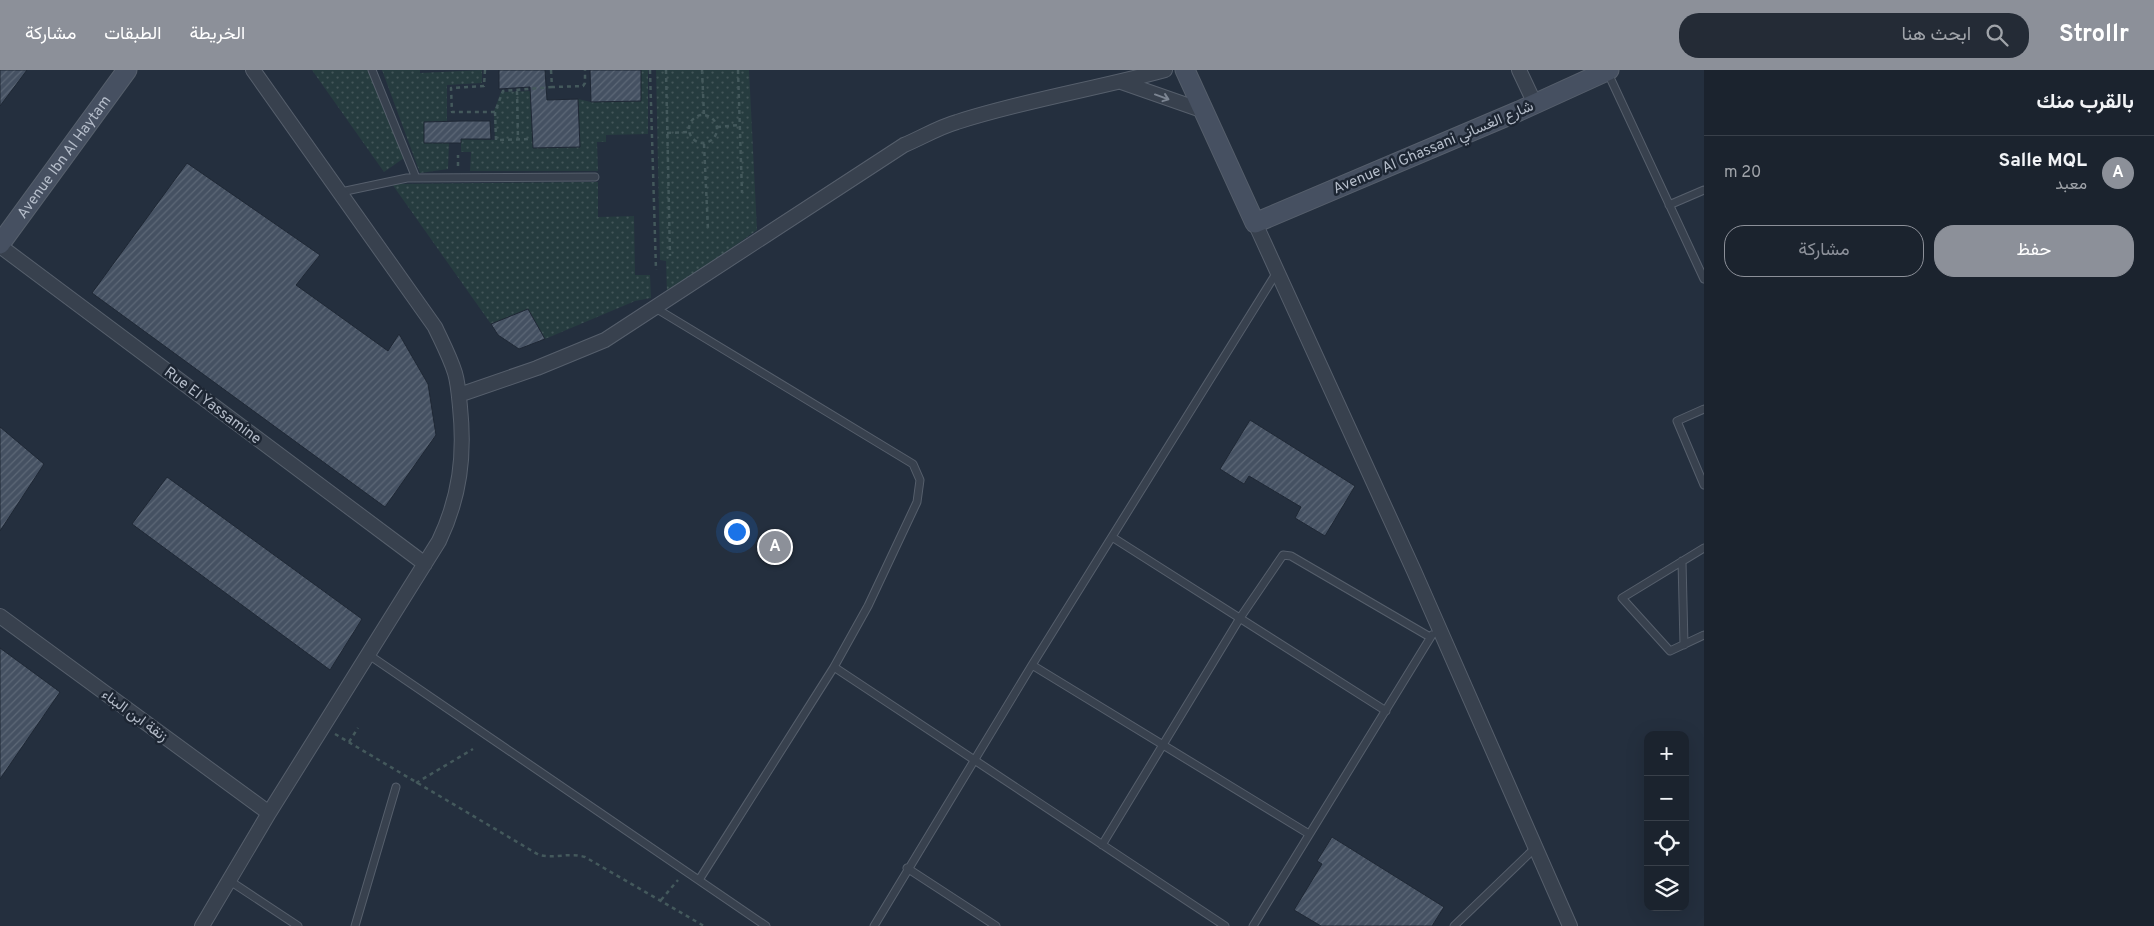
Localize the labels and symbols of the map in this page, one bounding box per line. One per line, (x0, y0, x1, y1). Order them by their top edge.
street label: Avenue Ibn Al Haytam (14, 92, 116, 223)
one-way arrow (1154, 93, 1169, 102)
street label: Avenue Al Ghassani شارع الغساني (1330, 97, 1538, 201)
street label: Rue El Yassamine (160, 363, 265, 449)
your location (724, 519, 750, 545)
pin: A (759, 528, 791, 566)
street label: زنقة ابن البناء (97, 686, 171, 747)

